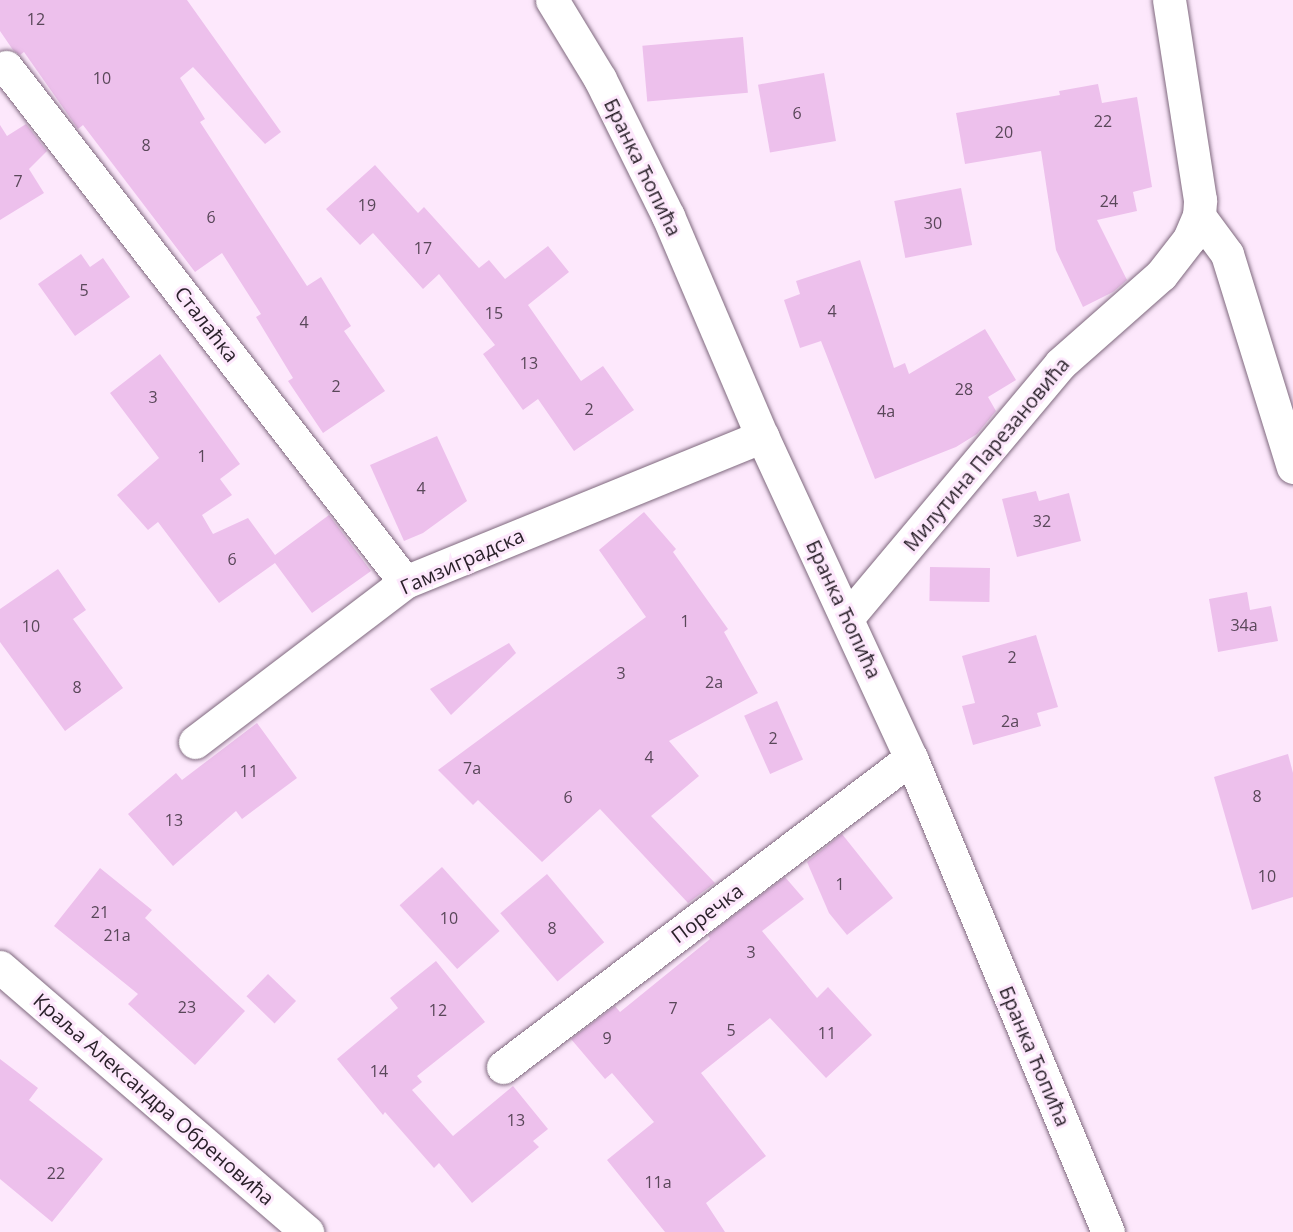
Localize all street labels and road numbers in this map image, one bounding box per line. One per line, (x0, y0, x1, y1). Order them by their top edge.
street label: Бранка Ћопића (599, 94, 687, 240)
street label: Сталаћка (170, 281, 244, 367)
street label: Милутина Парезановића (898, 352, 1074, 556)
street label: Гамзиградска (396, 523, 528, 599)
street label: Бранка Ћопића (801, 536, 887, 682)
street label: Поречка (666, 878, 748, 948)
street label: Бранка Ћопића (995, 982, 1075, 1130)
street label: Краља Александра Обреновића (29, 988, 279, 1210)

